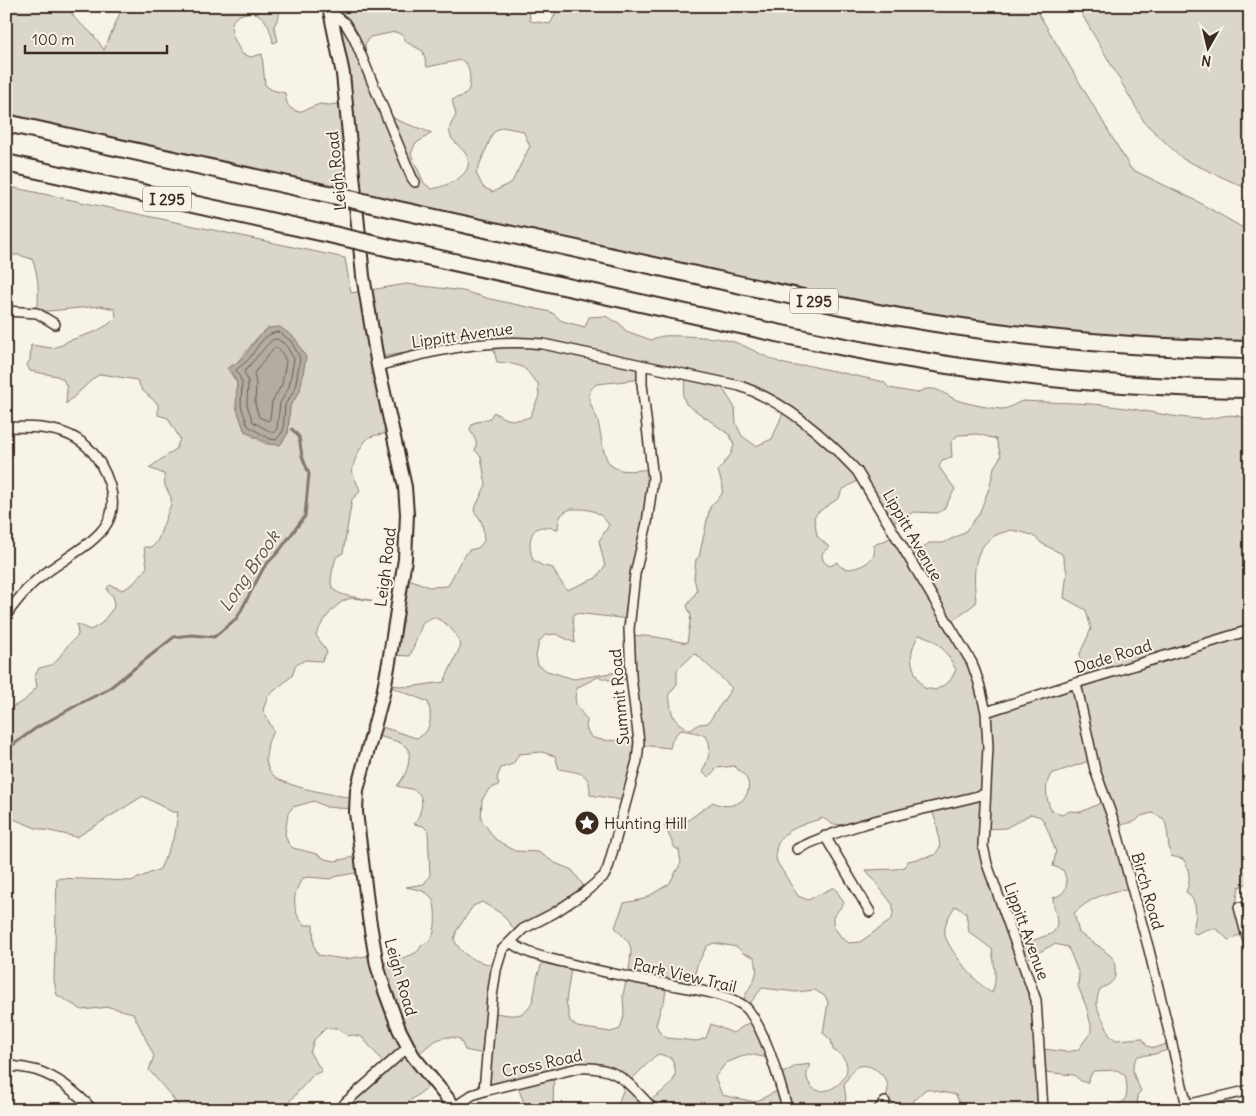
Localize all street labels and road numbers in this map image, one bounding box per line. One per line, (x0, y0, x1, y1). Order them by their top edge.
street label: Leigh Road (322, 130, 350, 212)
road number: I 295 (143, 186, 191, 212)
road number: I 295 (790, 288, 838, 314)
street label: Lippitt Avenue (410, 318, 514, 352)
street label: Lippitt Avenue (879, 486, 947, 584)
street label: Leigh Road (370, 526, 400, 608)
street label: Dade Road (1072, 635, 1154, 677)
street label: Summit Road (605, 648, 633, 746)
street label: Birch Road (1127, 850, 1169, 932)
street label: Lippitt Avenue (1000, 879, 1054, 983)
street label: Leigh Road (380, 936, 422, 1018)
street label: Park View Trail (631, 953, 739, 997)
street label: Cross Road (500, 1045, 584, 1081)

